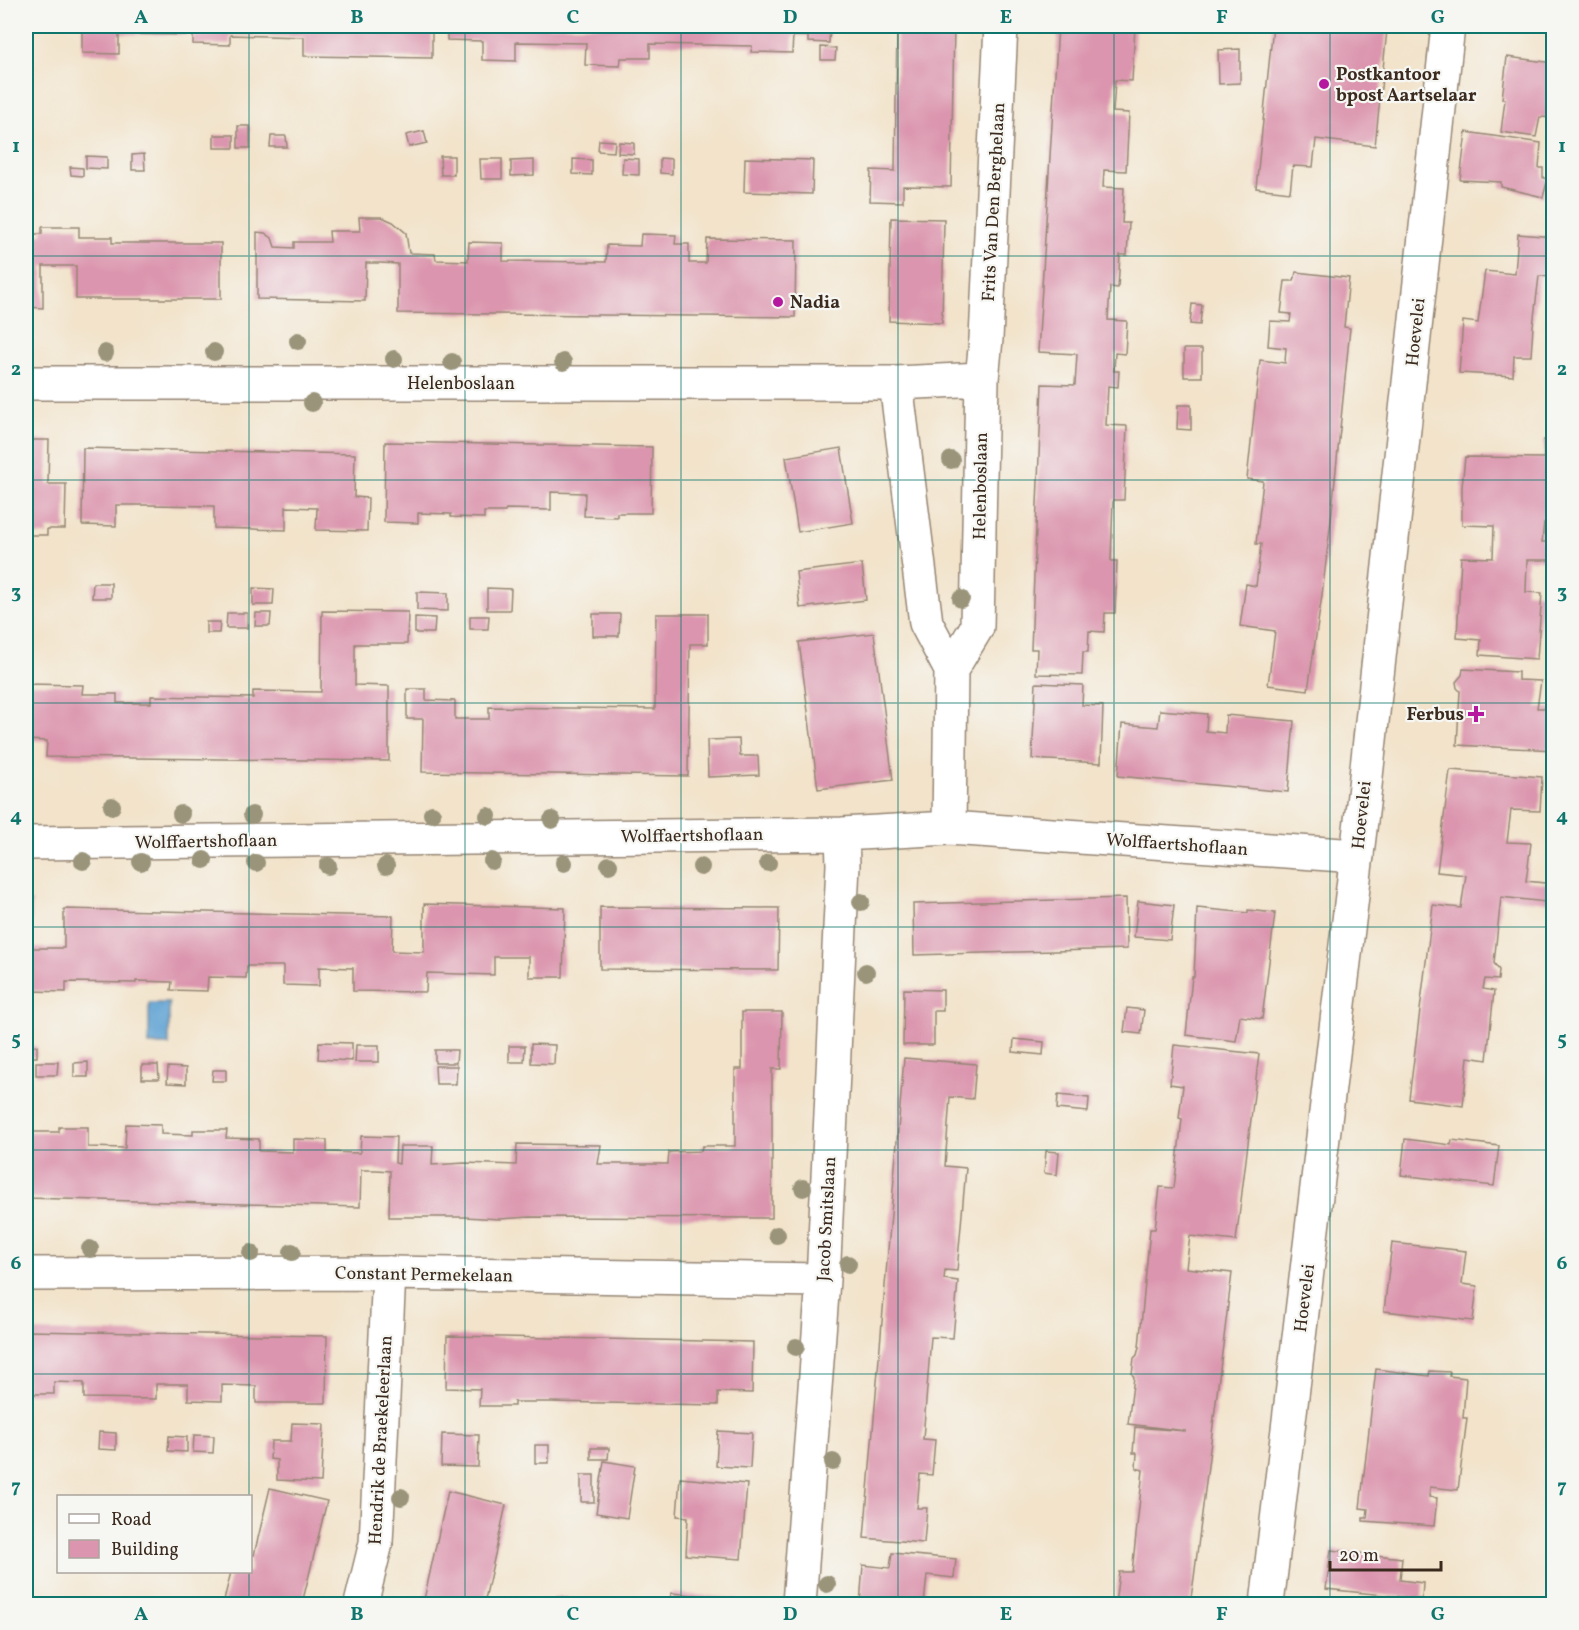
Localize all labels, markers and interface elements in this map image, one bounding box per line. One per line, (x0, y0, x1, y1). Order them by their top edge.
text: A (134, 4, 148, 32)
text: B (350, 4, 364, 32)
text: C (567, 4, 580, 32)
text: D (783, 4, 797, 32)
text: E (1000, 4, 1012, 32)
text: F (1216, 4, 1228, 32)
text: G (1431, 4, 1445, 32)
place label: Postkantoor bpost Aartselaar (1336, 63, 1477, 109)
marker: Postkantoor bpost Aartselaar (1317, 77, 1331, 91)
street label: Frits Van Den Berghelaan (977, 102, 1012, 302)
text: 1 (12, 133, 20, 161)
text: 1 (1558, 133, 1566, 161)
place label: Nadia (790, 291, 840, 316)
marker: Nadia (771, 295, 785, 309)
street label: Hoevelei (1400, 297, 1433, 368)
text: 2 (11, 356, 21, 384)
text: 2 (1557, 356, 1567, 384)
street label: Helenboslaan (407, 372, 515, 397)
street label: Helenboslaan (968, 432, 995, 540)
text: 3 (11, 579, 21, 607)
text: 3 (1557, 579, 1567, 607)
place label: Ferbus (1406, 703, 1464, 728)
marker: Ferbus (1469, 707, 1483, 721)
street label: Hoevelei (1346, 780, 1379, 851)
text: 4 (10, 803, 22, 831)
text: 4 (1556, 803, 1568, 831)
street label: Wolffaertshoflaan (621, 823, 764, 850)
street label: Wolffaertshoflaan (1105, 828, 1249, 863)
street label: Wolffaertshoflaan (135, 829, 278, 856)
text: 5 (11, 1026, 21, 1054)
text: 5 (1557, 1026, 1567, 1054)
street label: Jacob Smitslaan (812, 1156, 843, 1282)
text: 6 (11, 1250, 22, 1278)
text: 6 (1557, 1250, 1568, 1278)
street label: Constant Permekelaan (335, 1261, 514, 1290)
street label: Hoevelei (1289, 1263, 1322, 1334)
street label: Hendrik de Braekeleerlaan (364, 1334, 399, 1546)
text: 7 (11, 1473, 21, 1501)
text: 7 (1557, 1473, 1567, 1501)
legend (57, 1495, 252, 1573)
text: Road (111, 1508, 152, 1533)
scale bar (1330, 1534, 1441, 1572)
text: Building (111, 1538, 179, 1563)
text: 20 m (1339, 1544, 1379, 1569)
text: A (134, 1601, 148, 1629)
text: B (350, 1601, 364, 1629)
text: C (567, 1601, 580, 1629)
text: D (783, 1601, 797, 1629)
text: E (1000, 1601, 1012, 1629)
text: F (1216, 1601, 1228, 1629)
text: G (1431, 1601, 1445, 1629)

